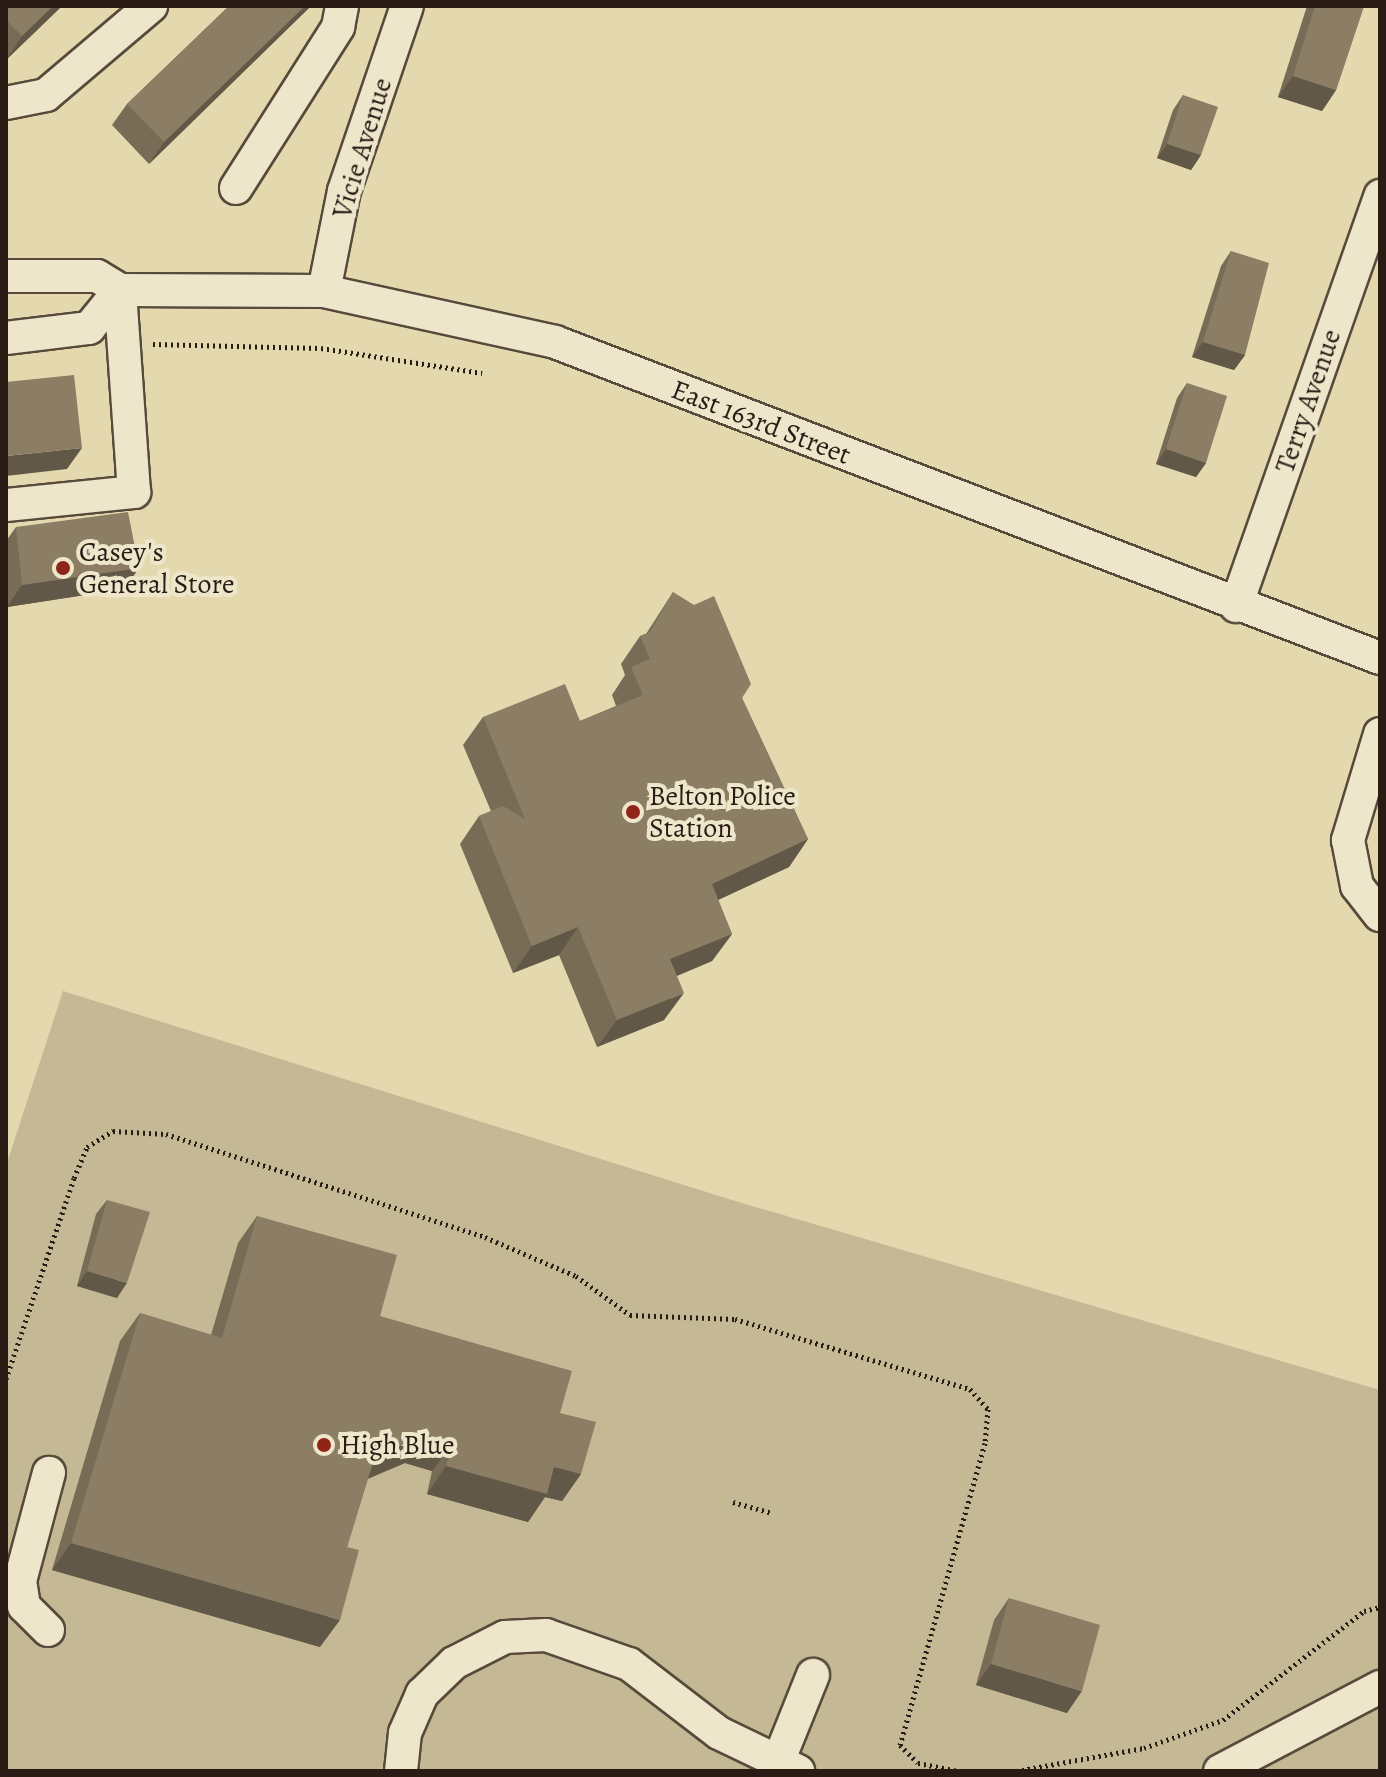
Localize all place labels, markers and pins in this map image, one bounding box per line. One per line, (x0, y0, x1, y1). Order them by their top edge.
place label: Casey's General Store (79, 535, 234, 601)
marker: Casey's General Store (54, 559, 72, 577)
place label: Belton Police Station (649, 779, 796, 845)
marker: Belton Police Station (624, 803, 642, 821)
place label: High Blue (340, 1428, 454, 1462)
marker: High Blue (315, 1436, 333, 1454)

